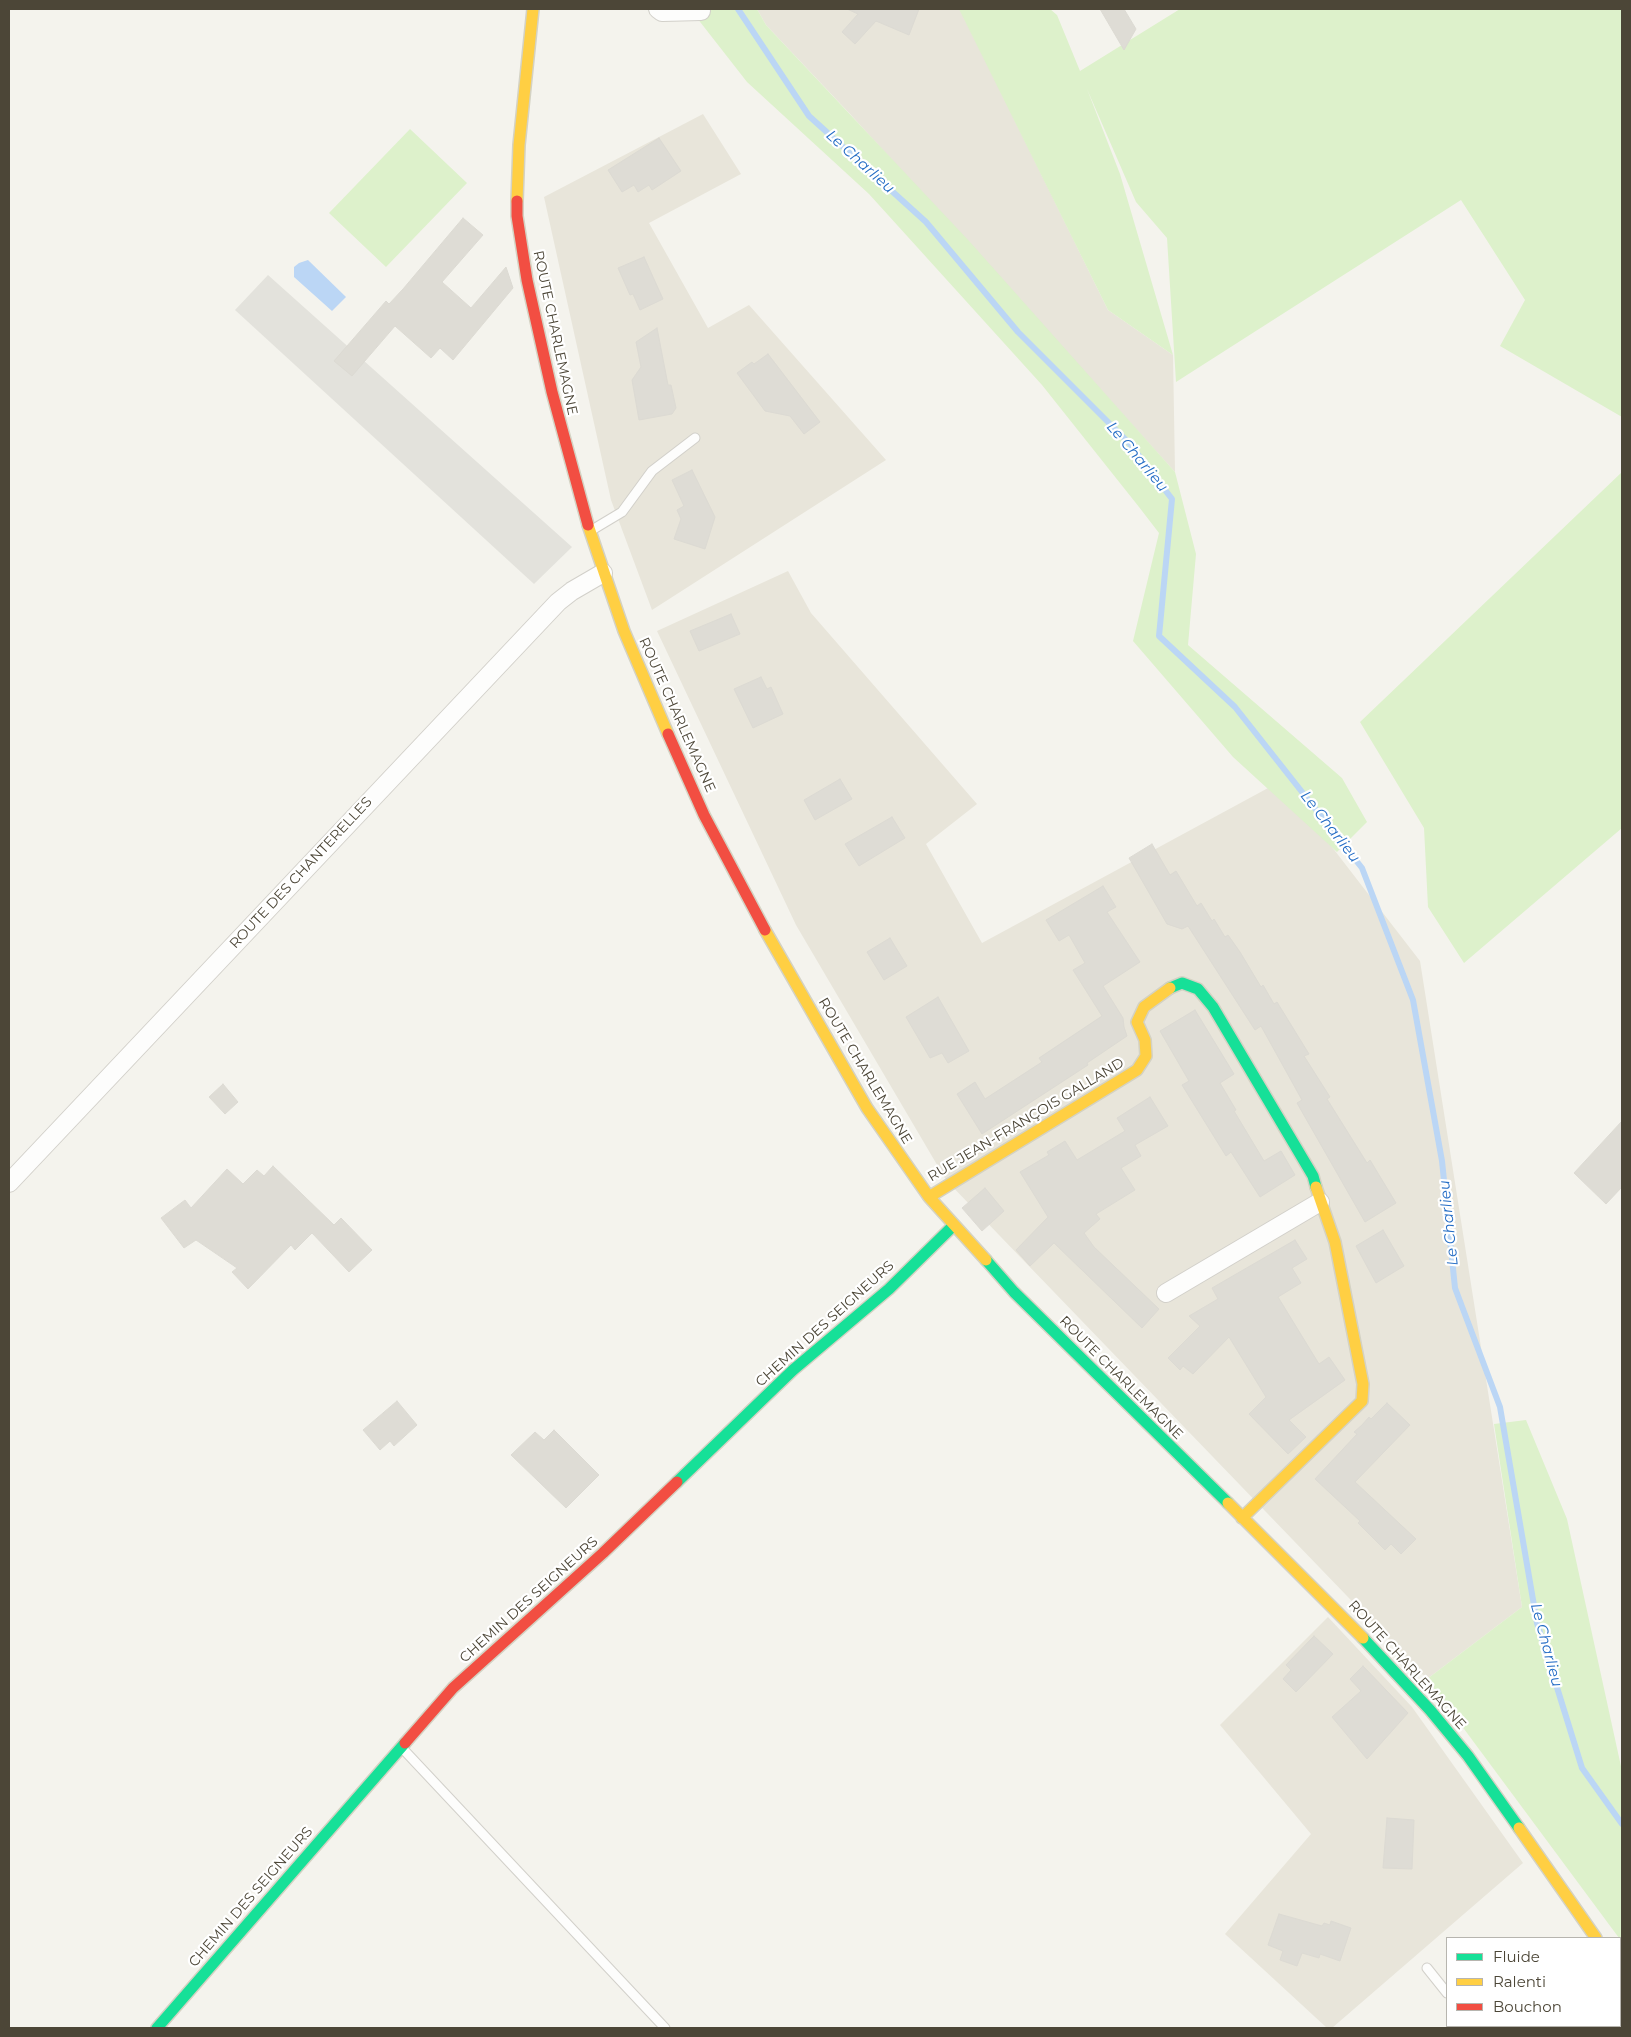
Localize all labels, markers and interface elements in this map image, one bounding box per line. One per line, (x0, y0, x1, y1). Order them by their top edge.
water label: Le Charlieu (822, 127, 898, 197)
street label: ROUTE CHARLEMAGNE (529, 249, 581, 417)
water label: Le Charlieu (1102, 418, 1172, 496)
street label: ROUTE CHARLEMAGNE (635, 635, 719, 795)
water label: Le Charlieu (1296, 788, 1364, 866)
street label: ROUTE DES CHANTERELLES (226, 794, 376, 952)
street label: ROUTE CHARLEMAGNE (815, 995, 915, 1147)
street label: RUE JEAN-FRANÇOIS GALLAND (925, 1055, 1127, 1185)
water label: Le Charlieu (1436, 1179, 1462, 1267)
street label: CHEMIN DES SEIGNEURS (752, 1257, 898, 1391)
street label: ROUTE CHARLEMAGNE (1056, 1313, 1186, 1443)
street label: CHEMIN DES SEIGNEURS (456, 1533, 602, 1667)
street label: ROUTE CHARLEMAGNE (1345, 1597, 1469, 1733)
water label: Le Charlieu (1526, 1601, 1566, 1689)
street label: CHEMIN DES SEIGNEURS (186, 1824, 316, 1970)
legend (1446, 1937, 1621, 2027)
text: Fluide (1493, 1947, 1540, 1966)
text: Ralenti (1493, 1972, 1546, 1991)
text: Bouchon (1493, 1997, 1562, 2016)

